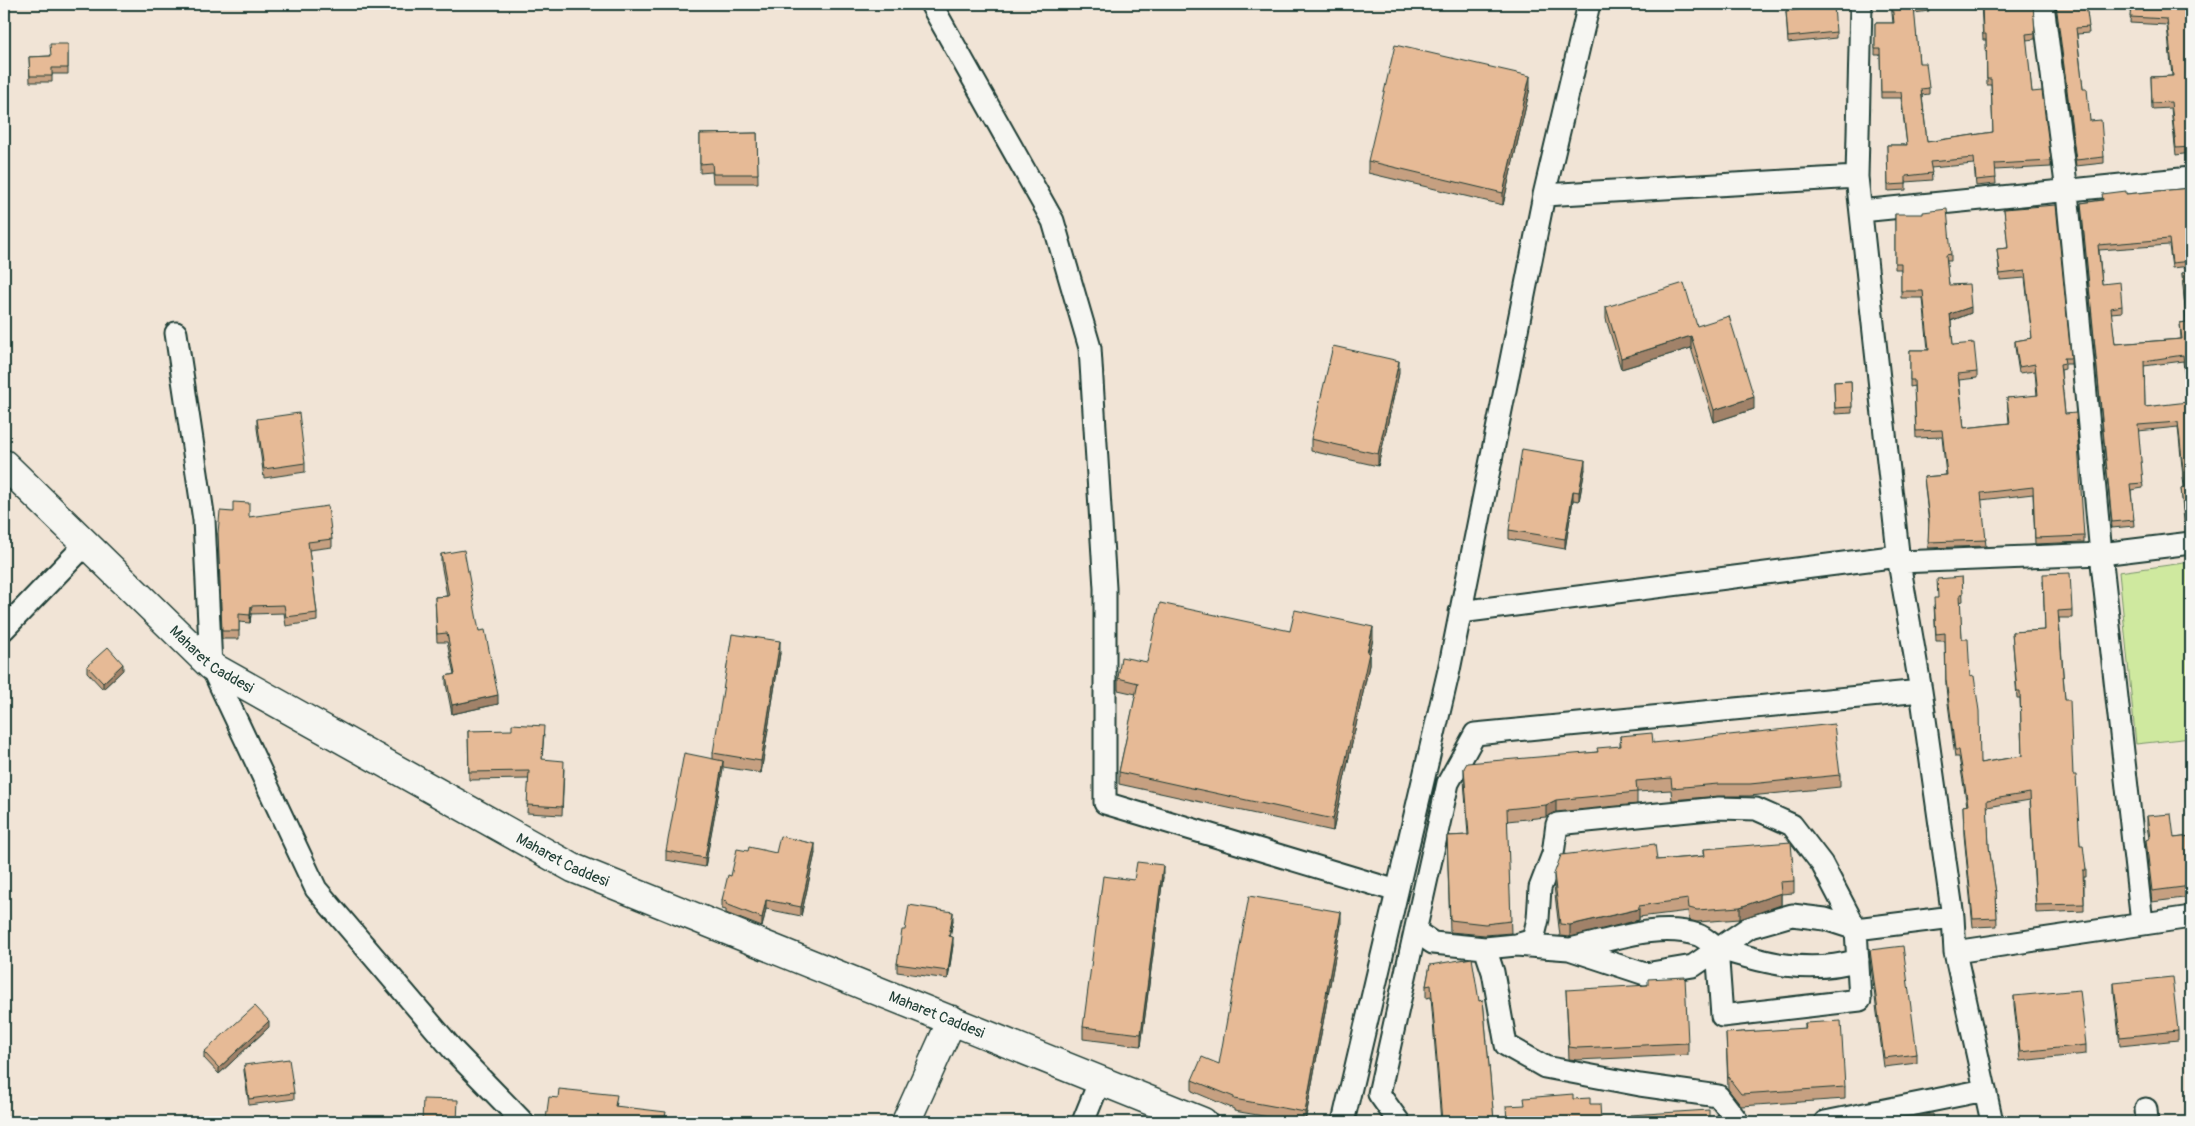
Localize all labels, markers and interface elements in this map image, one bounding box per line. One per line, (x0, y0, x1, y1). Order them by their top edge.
street label: Maharet Caddesi (166, 621, 257, 698)
street label: Maharet Caddesi (513, 829, 612, 891)
street label: Maharet Caddesi (886, 987, 988, 1043)

